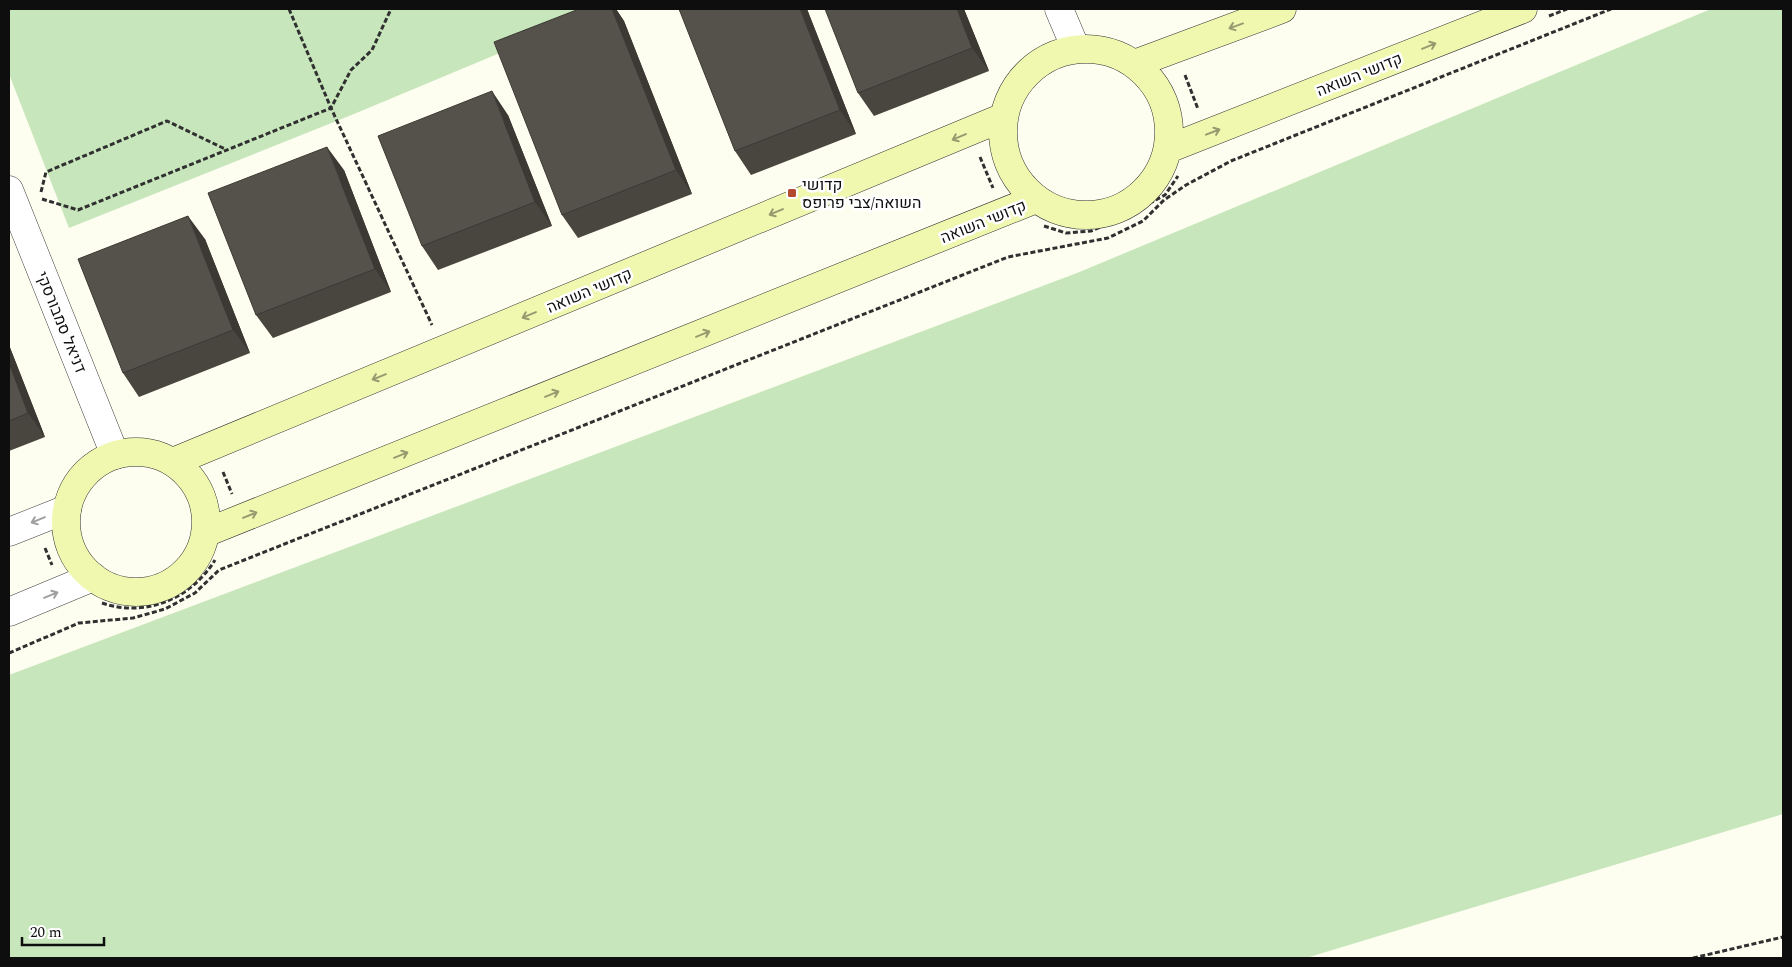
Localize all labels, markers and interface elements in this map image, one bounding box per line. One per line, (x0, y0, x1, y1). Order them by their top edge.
one-way arrow (1229, 22, 1245, 31)
one-way arrow (1421, 41, 1436, 50)
street label: קדושי השואה (1313, 47, 1406, 103)
one-way arrow (1205, 126, 1220, 136)
one-way arrow (952, 132, 967, 142)
place label: קדושי השואה/צבי פרופס (802, 173, 921, 215)
marker: קדושי השואה/צבי פרופס (786, 187, 798, 199)
street label: קדושי השואה (937, 194, 1030, 250)
one-way arrow (769, 209, 784, 218)
street label: קדושי השואה (543, 262, 636, 320)
street label: דניאל סמבורסקי (30, 268, 92, 377)
one-way arrow (522, 311, 537, 320)
one-way arrow (695, 329, 710, 338)
one-way arrow (372, 373, 387, 382)
one-way arrow (544, 389, 559, 399)
one-way arrow (393, 450, 408, 459)
one-way arrow (243, 510, 258, 519)
one-way arrow (31, 516, 46, 526)
one-way arrow (43, 589, 58, 599)
scale bar (22, 914, 105, 946)
text: 20 m (30, 921, 62, 944)

